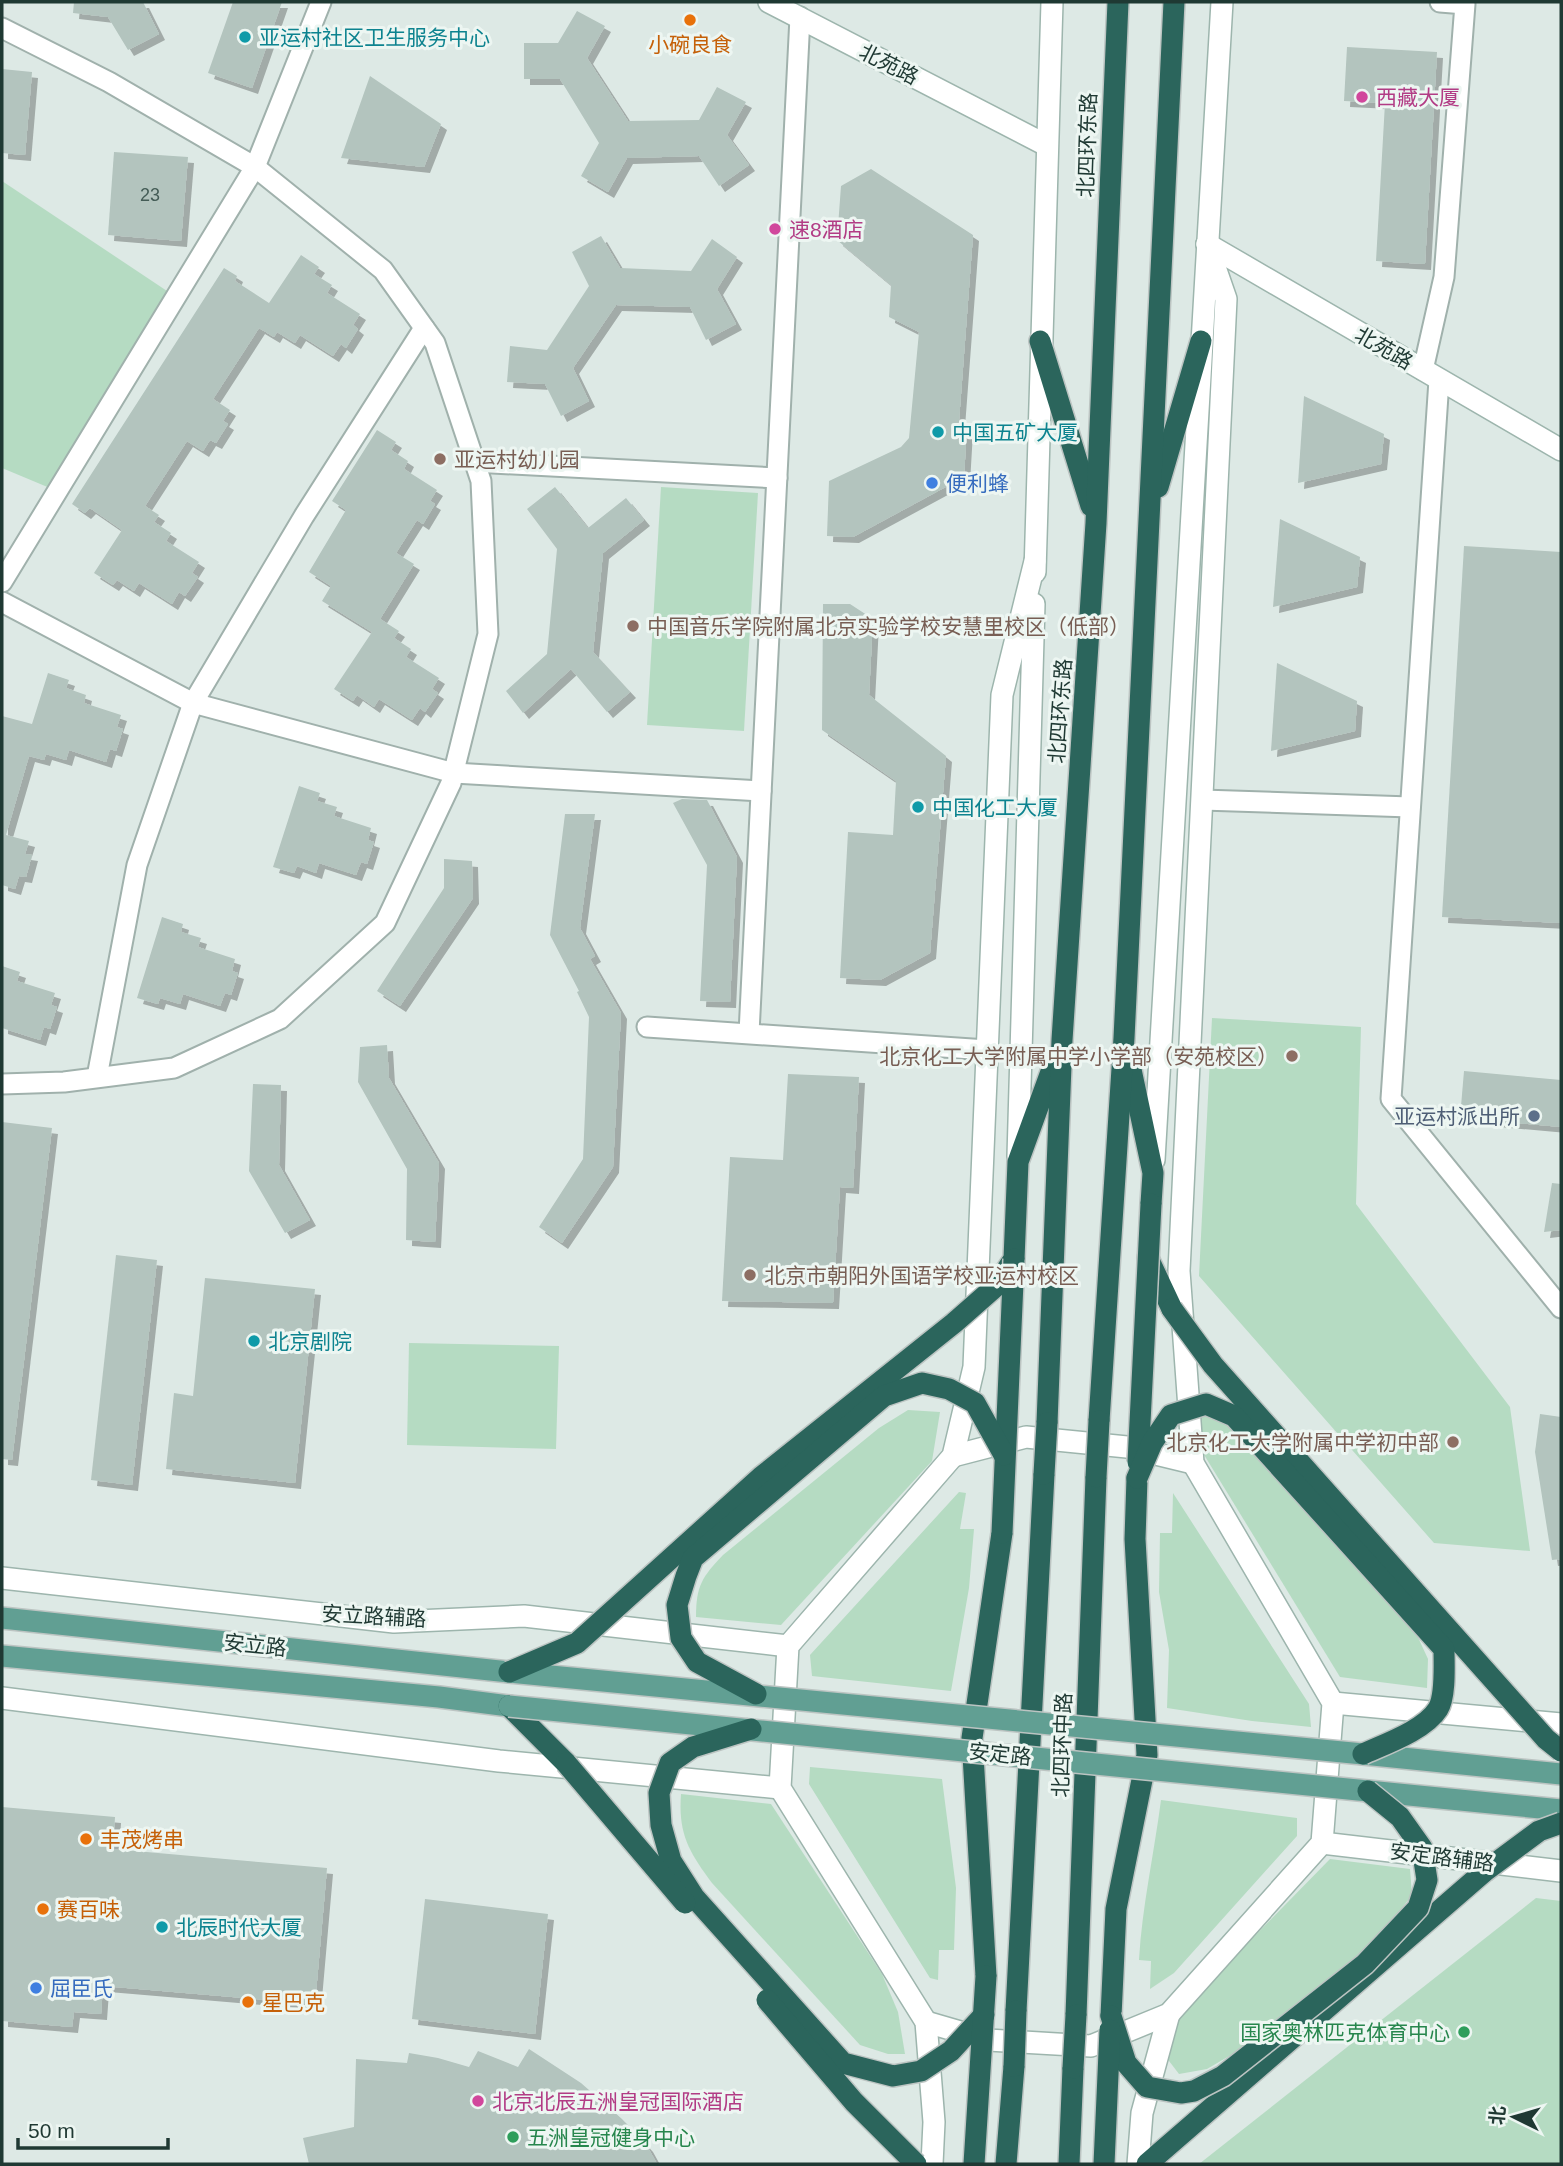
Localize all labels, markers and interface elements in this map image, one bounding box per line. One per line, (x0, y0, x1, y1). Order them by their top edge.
marker: 小碗良食 (682, 12, 698, 28)
place label: 亚运村社区卫生服务中心 (259, 26, 490, 49)
marker: 亚运村社区卫生服务中心 (237, 29, 253, 45)
place label: 小碗良食 (648, 33, 732, 56)
street label: 北苑路 (856, 39, 922, 89)
place label: 西藏大厦 (1376, 86, 1460, 109)
marker: 西藏大厦 (1354, 89, 1370, 105)
street label: 北四环东路 (1074, 92, 1100, 198)
house number: 23 (140, 185, 160, 205)
place label: 速8酒店 (789, 218, 864, 241)
marker: 速8酒店 (767, 221, 783, 237)
street label: 北苑路 (1351, 322, 1417, 374)
place label: 中国五矿大厦 (952, 421, 1078, 444)
marker: 中国五矿大厦 (930, 424, 946, 440)
place label: 亚运村幼儿园 (454, 448, 580, 471)
marker: 亚运村幼儿园 (432, 451, 448, 467)
place label: 便利蜂 (946, 472, 1009, 495)
marker: 便利蜂 (924, 475, 940, 491)
place label: 中国音乐学院附属北京实验学校安慧里校区（低部） (647, 615, 1130, 638)
marker: 中国音乐学院附属北京实验学校安慧里校区（低部） (625, 618, 641, 634)
street label: 北四环东路 (1045, 658, 1075, 764)
place label: 中国化工大厦 (932, 796, 1058, 819)
marker: 中国化工大厦 (910, 799, 926, 815)
place label: 北京化工大学附属中学小学部（安苑校区） (879, 1045, 1278, 1068)
marker: 北京化工大学附属中学小学部（安苑校区） (1284, 1048, 1300, 1064)
place label: 亚运村派出所 (1394, 1105, 1520, 1128)
marker: 亚运村派出所 (1526, 1108, 1542, 1124)
place label: 北京市朝阳外国语学校亚运村校区 (764, 1264, 1079, 1287)
marker: 北京市朝阳外国语学校亚运村校区 (742, 1267, 758, 1283)
place label: 北京剧院 (268, 1330, 352, 1353)
marker: 北京剧院 (246, 1333, 262, 1349)
place label: 北京化工大学附属中学初中部 (1166, 1431, 1439, 1454)
marker: 北京化工大学附属中学初中部 (1445, 1434, 1461, 1450)
street label: 安立路辅路 (321, 1602, 427, 1630)
street label: 安立路 (222, 1630, 288, 1660)
street label: 北四环中路 (1049, 1692, 1075, 1798)
street label: 安定路 (967, 1739, 1033, 1769)
place label: 丰茂烤串 (100, 1828, 184, 1851)
marker: 丰茂烤串 (78, 1831, 94, 1847)
street label: 安定路辅路 (1388, 1839, 1496, 1875)
place label: 赛百味 (57, 1898, 120, 1921)
marker: 赛百味 (35, 1901, 51, 1917)
place label: 北辰时代大厦 (176, 1916, 302, 1939)
marker: 北辰时代大厦 (154, 1919, 170, 1935)
place label: 屈臣氏 (50, 1977, 113, 2000)
marker: 屈臣氏 (28, 1980, 44, 1996)
place label: 星巴克 (262, 1991, 325, 2014)
marker: 星巴克 (240, 1994, 256, 2010)
place label: 国家奥林匹克体育中心 (1240, 2021, 1450, 2044)
marker: 国家奥林匹克体育中心 (1456, 2024, 1472, 2040)
north arrow (1479, 2082, 1549, 2152)
place label: 北京北辰五洲皇冠国际酒店 (492, 2090, 744, 2113)
marker: 北京北辰五洲皇冠国际酒店 (470, 2093, 486, 2109)
text: 北 (1486, 2105, 1509, 2126)
scale bar (18, 2106, 168, 2150)
text: 50 m (28, 2119, 75, 2142)
place label: 五洲皇冠健身中心 (527, 2126, 695, 2149)
marker: 五洲皇冠健身中心 (505, 2129, 521, 2145)

